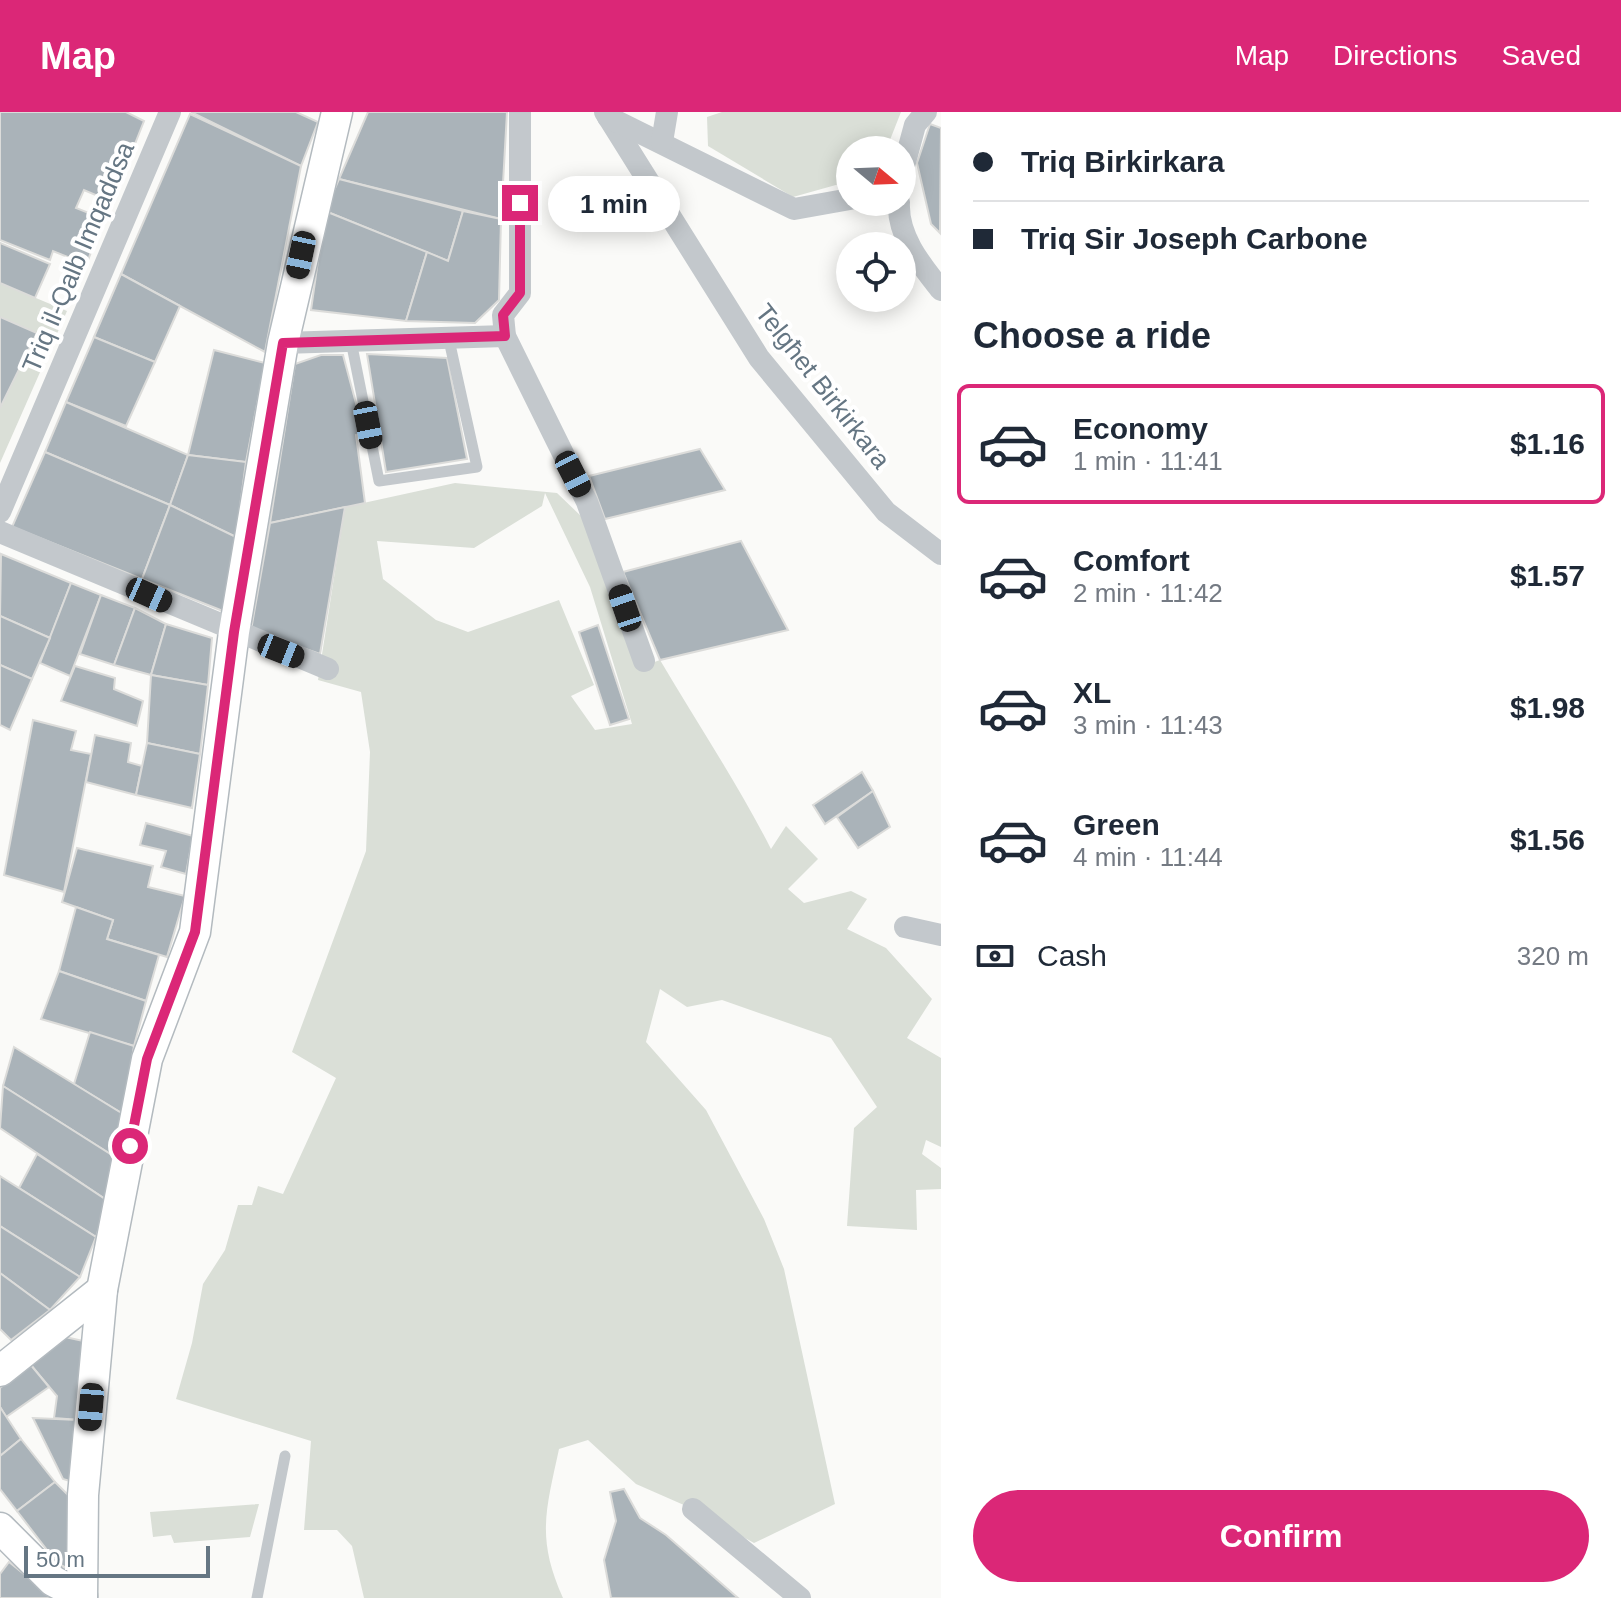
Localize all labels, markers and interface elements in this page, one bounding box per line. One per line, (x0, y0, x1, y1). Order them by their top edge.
text: Map (40, 35, 116, 77)
text: Map (1235, 40, 1289, 71)
text: Directions (1333, 40, 1458, 71)
text: Saved (1502, 40, 1581, 71)
north arrow (836, 136, 916, 216)
map controls (836, 136, 916, 312)
street label: Triq il-Qalb Imqaddsa (16, 137, 140, 377)
text: Triq Birkirkara (1021, 145, 1224, 178)
callout: 1 min (548, 175, 680, 231)
route end (502, 185, 538, 221)
text: 1 min (580, 189, 648, 219)
text: Triq Sir Joseph Carbone (1021, 222, 1368, 255)
car (284, 229, 318, 281)
button: locate (836, 232, 916, 312)
street label: Telgħet Birkirkara (749, 298, 897, 475)
text: Choose a ride (973, 315, 1211, 356)
car (352, 399, 384, 451)
icon: car (977, 408, 1049, 480)
text: Economy (1073, 412, 1208, 445)
text: $1.16 (1510, 427, 1585, 460)
text: 1 min · 11:41 (1073, 446, 1223, 476)
car (551, 447, 595, 501)
icon: car (977, 540, 1049, 612)
text: Comfort (1073, 544, 1190, 577)
text: $1.57 (1510, 559, 1585, 592)
car (122, 574, 176, 616)
text: 2 min · 11:42 (1073, 578, 1223, 608)
car (606, 581, 644, 635)
car (254, 631, 308, 671)
icon: car (977, 672, 1049, 744)
text: XL (1073, 676, 1111, 709)
text: $1.98 (1510, 691, 1585, 724)
text: 3 min · 11:43 (1073, 710, 1223, 740)
icon: car (977, 804, 1049, 876)
text: Green (1073, 808, 1160, 841)
text: $1.56 (1510, 823, 1585, 856)
text: 4 min · 11:44 (1073, 842, 1223, 872)
icon: cash (973, 934, 1017, 978)
text: Cash (1037, 939, 1107, 972)
text: 320 m (1517, 941, 1589, 971)
route start (112, 1128, 148, 1164)
car (77, 1382, 105, 1432)
button: Confirm (973, 1490, 1589, 1582)
scale bar (24, 1542, 210, 1578)
text: 50 m (36, 1547, 85, 1572)

